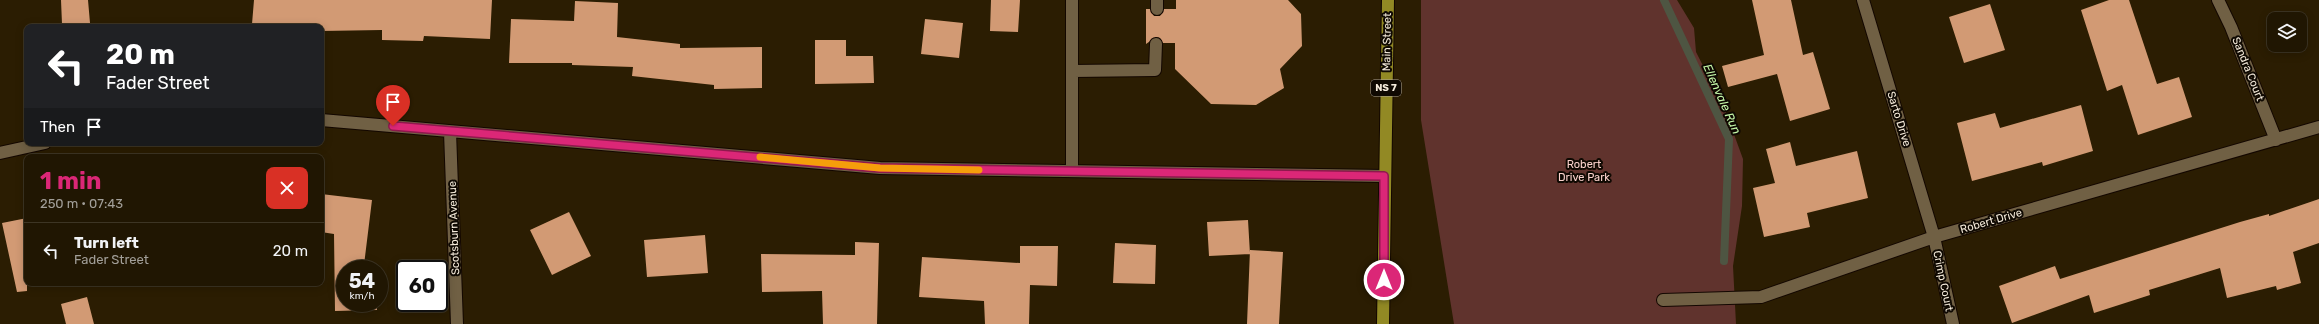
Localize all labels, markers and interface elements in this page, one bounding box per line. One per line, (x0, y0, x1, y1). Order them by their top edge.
street label: Main Street (1380, 12, 1394, 71)
map controls (2267, 12, 2307, 52)
button: layers (2267, 12, 2307, 52)
street label: Sandra Court (2229, 35, 2267, 103)
text: 20 m (106, 38, 175, 71)
icon: left (40, 40, 92, 92)
water label: Ellenvale Run (1700, 62, 1744, 136)
text: Fader Street (106, 72, 210, 94)
road number: NS 7 (1371, 80, 1401, 96)
pin (376, 85, 410, 126)
street label: Sarto Drive (1884, 90, 1914, 148)
icon: arrive (382, 91, 404, 113)
icon: arrive (83, 116, 105, 138)
text: Then (40, 118, 75, 136)
park label: Robert Drive Park (1558, 158, 1610, 184)
text: 1 min (40, 167, 101, 195)
button: close (266, 167, 308, 209)
street label: Scotsburn Avenue (446, 181, 462, 275)
text: 250 m · 07:43 (40, 196, 123, 211)
street label: Robert Drive (1959, 206, 2023, 236)
text: Turn left (74, 234, 139, 252)
icon: left (40, 240, 62, 262)
text: 20 m (273, 242, 308, 260)
street label: Crimp Court (1930, 249, 1956, 313)
text: Fader Street (74, 252, 149, 267)
position arrow (1363, 259, 1405, 301)
speed limit sign: 60 (396, 260, 448, 312)
text: 54 (349, 269, 375, 293)
text: km/h (350, 290, 374, 302)

